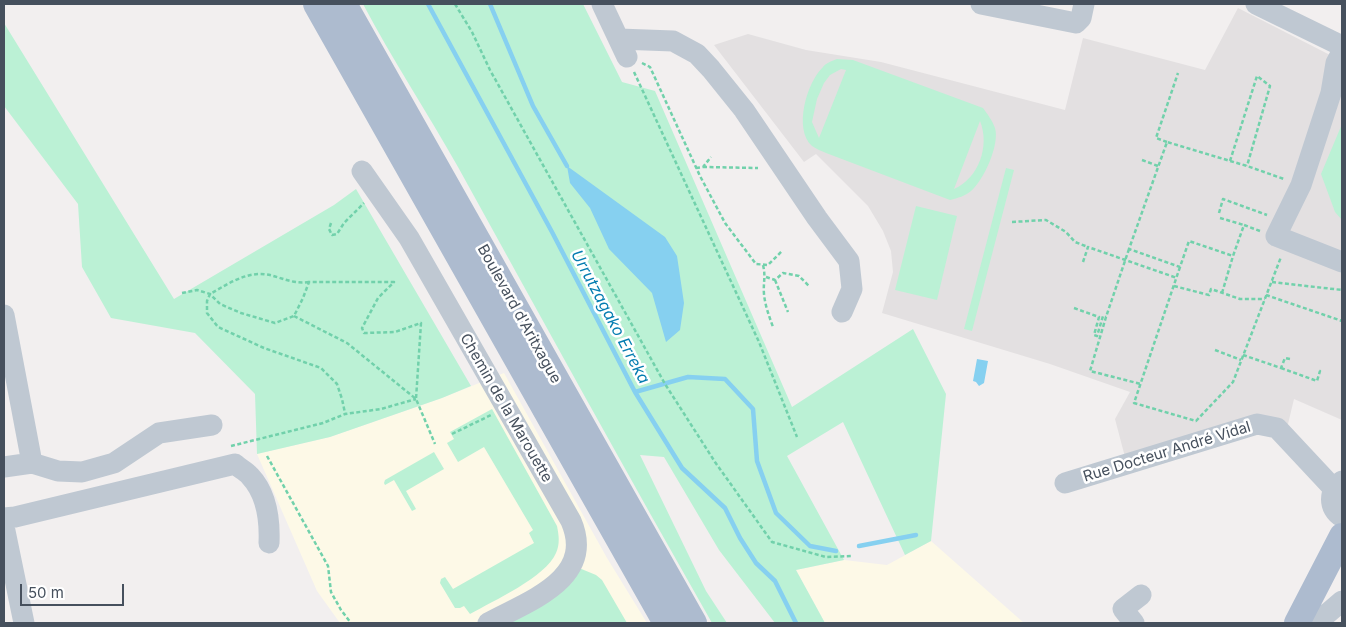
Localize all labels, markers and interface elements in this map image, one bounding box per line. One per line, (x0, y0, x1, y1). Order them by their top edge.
street label: Boulevard d'Aritxague (473, 241, 565, 387)
water label: Urrutzagako Erreka (567, 247, 653, 387)
street label: Chemin de la Marouette (456, 330, 556, 486)
street label: Rue Docteur André Vidal (1081, 418, 1253, 486)
scale bar (22, 574, 126, 606)
text: 50 m (28, 583, 64, 602)

